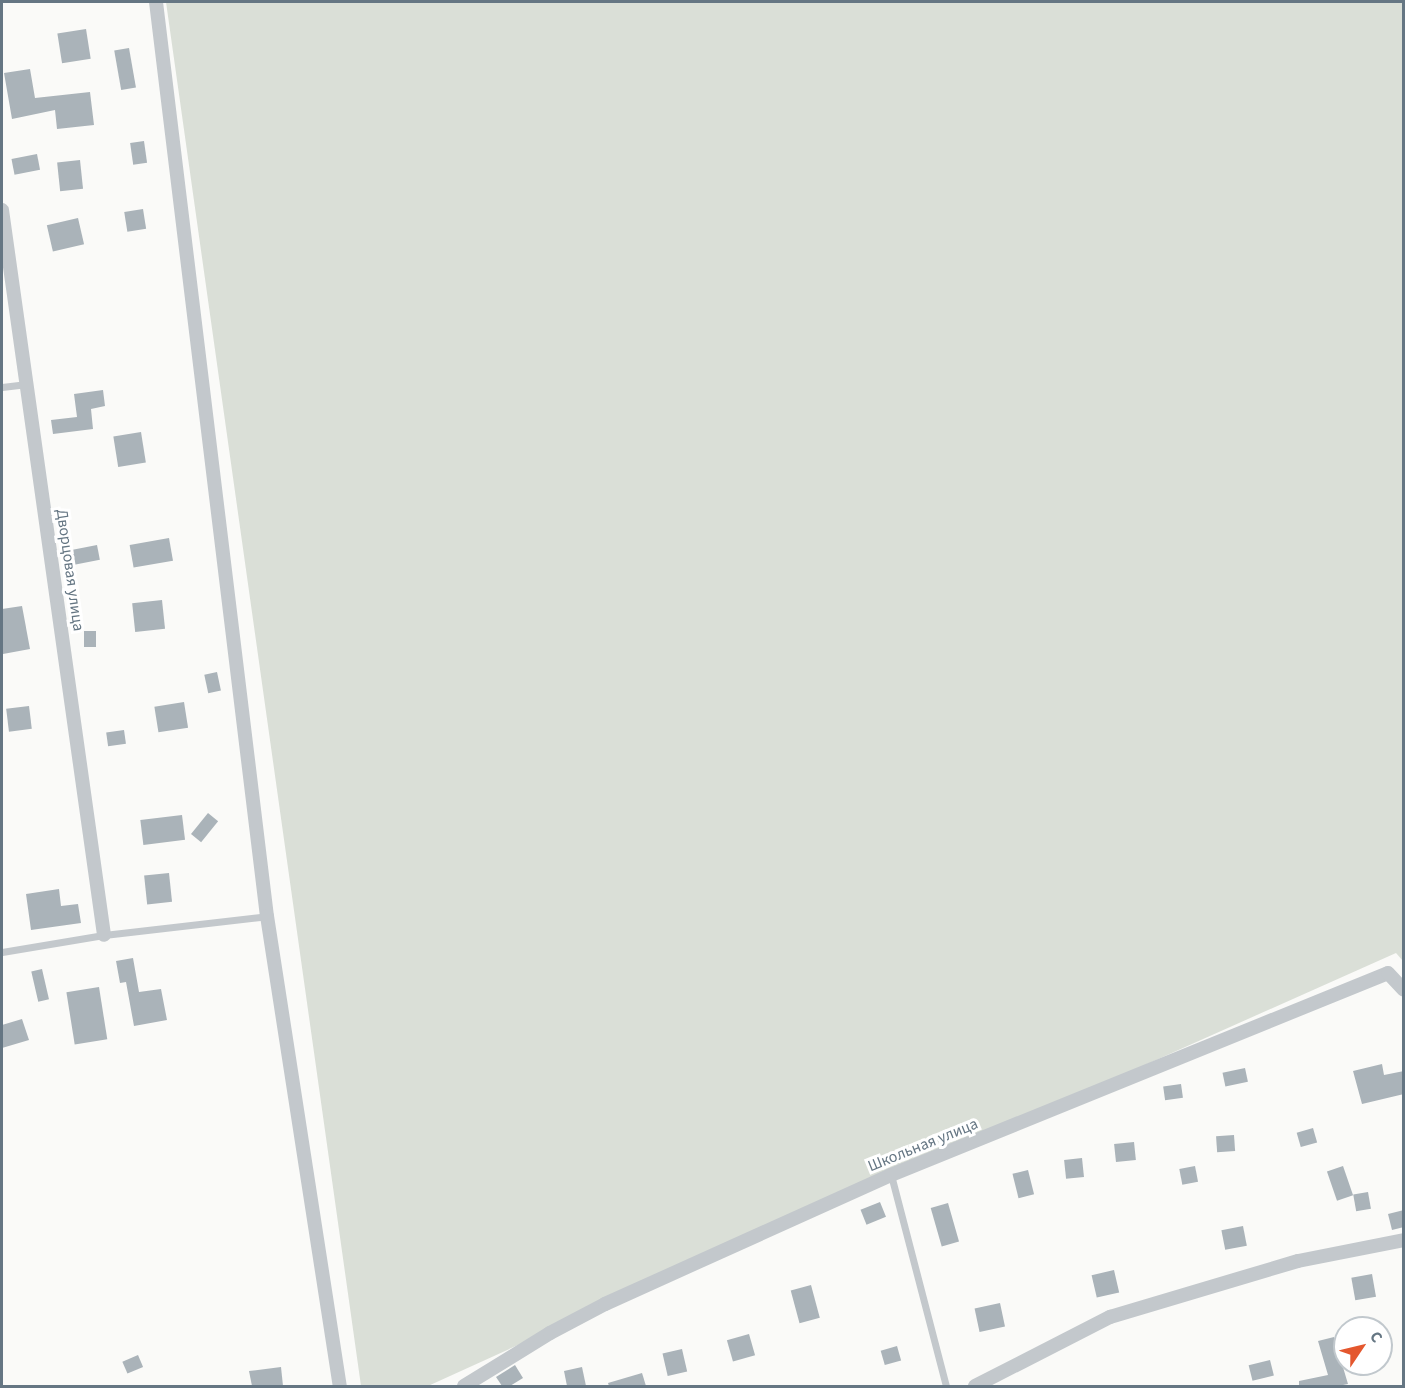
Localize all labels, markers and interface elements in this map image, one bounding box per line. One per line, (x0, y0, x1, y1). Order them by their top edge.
street label: Дворцовая улица (52, 508, 88, 632)
street label: Школьная улица (865, 1114, 981, 1176)
north arrow (1333, 1316, 1393, 1376)
text: С (1364, 1327, 1388, 1347)

